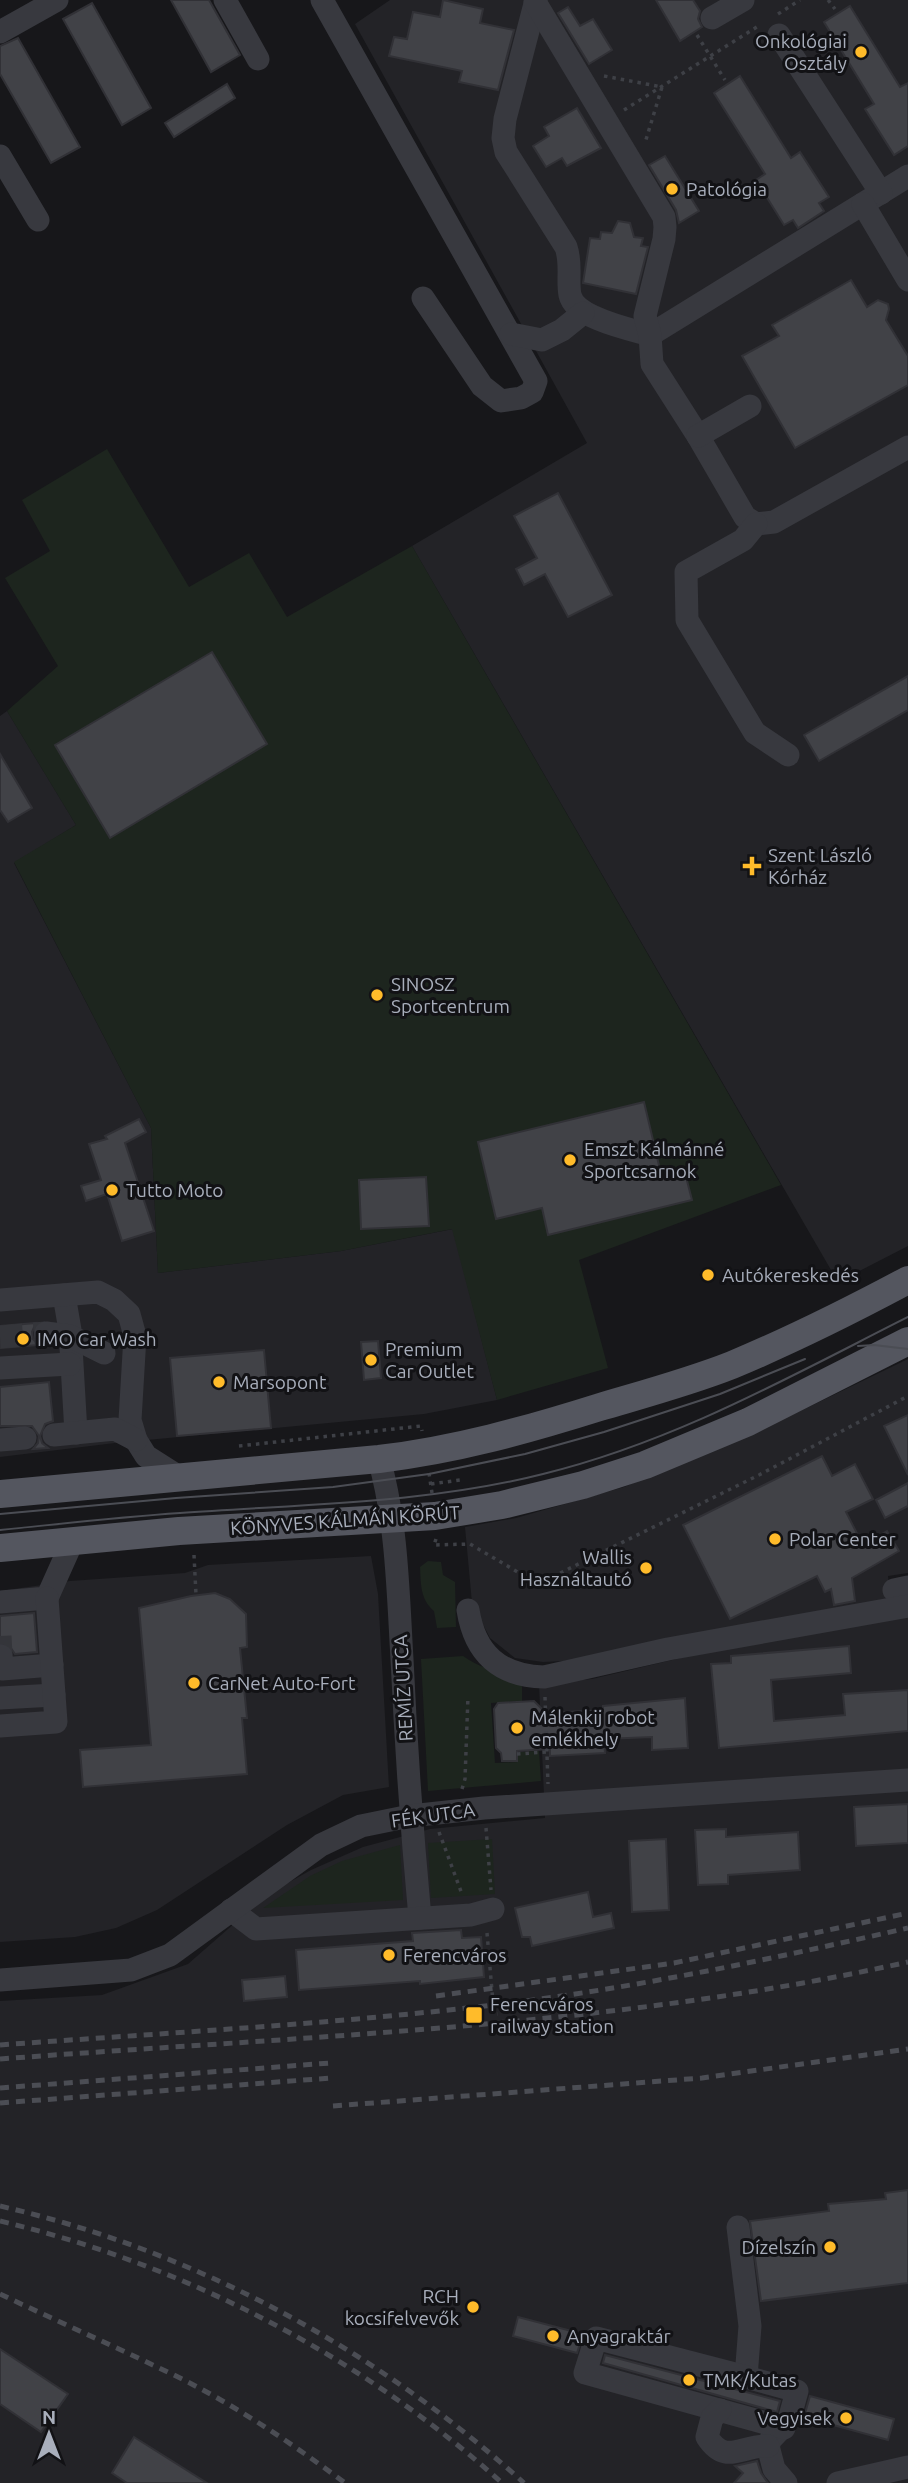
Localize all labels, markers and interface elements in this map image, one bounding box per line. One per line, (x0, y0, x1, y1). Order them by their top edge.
place label: Onkológiai Osztály (755, 30, 847, 74)
marker: Onkológiai Osztály (853, 44, 869, 60)
place label: Patológia (686, 178, 767, 200)
marker: Patológia (664, 181, 680, 197)
place label: Szent László Kórház (768, 844, 872, 888)
marker: Szent László Kórház (742, 856, 762, 876)
place label: SINOSZ Sportcentrum (391, 973, 510, 1017)
marker: SINOSZ Sportcentrum (369, 987, 385, 1003)
place label: Emszt Kálmánné Sportcsarnok (584, 1138, 725, 1182)
marker: Emszt Kálmánné Sportcsarnok (562, 1152, 578, 1168)
place label: Tutto Moto (126, 1179, 223, 1201)
marker: Tutto Moto (104, 1182, 120, 1198)
place label: Autókereskedés (722, 1264, 859, 1286)
marker: Autókereskedés (700, 1267, 716, 1283)
place label: IMO Car Wash (37, 1328, 157, 1350)
marker: IMO Car Wash (15, 1331, 31, 1347)
place label: Premium Car Outlet (385, 1338, 475, 1382)
marker: Premium Car Outlet (363, 1352, 379, 1368)
place label: Marsopont (233, 1371, 327, 1393)
marker: Marsopont (211, 1374, 227, 1390)
street label: KÖNYVES KÁLMÁN KÖRÚT (229, 1501, 461, 1539)
place label: Polar Center (789, 1528, 896, 1550)
marker: Polar Center (767, 1531, 783, 1547)
place label: Wallis Használtautó (520, 1546, 632, 1590)
marker: Wallis Használtautó (638, 1560, 654, 1576)
street label: REMÍZ UTCA (389, 1634, 417, 1742)
place label: CarNet Auto-Fort (208, 1672, 356, 1694)
marker: CarNet Auto-Fort (186, 1675, 202, 1691)
place label: Málenkij robot emlékhely (531, 1706, 655, 1750)
marker: Málenkij robot emlékhely (509, 1720, 525, 1736)
street label: FÉK UTCA (390, 1798, 477, 1832)
place label: Ferencváros (403, 1944, 507, 1966)
marker: Ferencváros (381, 1947, 397, 1963)
place label: Ferencváros railway station (490, 1993, 614, 2037)
marker: Ferencváros railway station (464, 2005, 484, 2025)
place label: Dízelszín (742, 2236, 816, 2258)
marker: Dízelszín (822, 2239, 838, 2255)
place label: RCH kocsifelvevők (345, 2285, 459, 2329)
marker: RCH kocsifelvevők (465, 2299, 481, 2315)
place label: Anyagraktár (567, 2325, 671, 2347)
marker: Anyagraktár (545, 2328, 561, 2344)
place label: TMK/Kutas (703, 2369, 797, 2391)
marker: TMK/Kutas (681, 2372, 697, 2388)
north arrow (14, 2399, 84, 2469)
text: N (42, 2406, 56, 2428)
place label: Vegyisek (757, 2407, 832, 2429)
marker: Vegyisek (838, 2410, 854, 2426)

